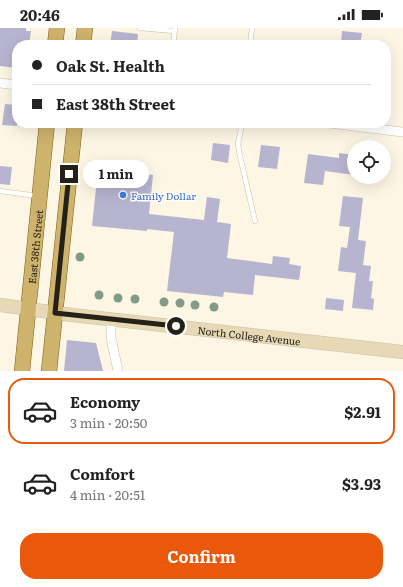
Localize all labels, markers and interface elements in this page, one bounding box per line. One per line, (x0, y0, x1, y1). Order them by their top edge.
text: 20:46 (20, 3, 60, 26)
text: Oak St. Health (56, 54, 165, 77)
text: East 38th Street (56, 92, 175, 115)
map controls (347, 140, 391, 184)
button: locate (347, 140, 391, 184)
callout: 1 min (83, 160, 149, 188)
text: 1 min (99, 164, 133, 183)
route end (60, 165, 78, 183)
place label: Family Dollar (131, 188, 196, 203)
marker: Family Dollar (118, 190, 128, 200)
street label: East 38th Street (23, 209, 46, 284)
route start (167, 317, 185, 335)
street label: North College Avenue (197, 322, 301, 348)
text: Economy (70, 390, 140, 413)
icon: car (22, 393, 58, 429)
text: $2.91 (344, 400, 381, 423)
text: 3 min · 20:50 (70, 413, 147, 432)
text: Comfort (70, 462, 135, 485)
icon: car (22, 465, 58, 501)
text: $3.93 (342, 472, 381, 495)
text: 4 min · 20:51 (70, 485, 145, 504)
button: Confirm (20, 533, 383, 579)

